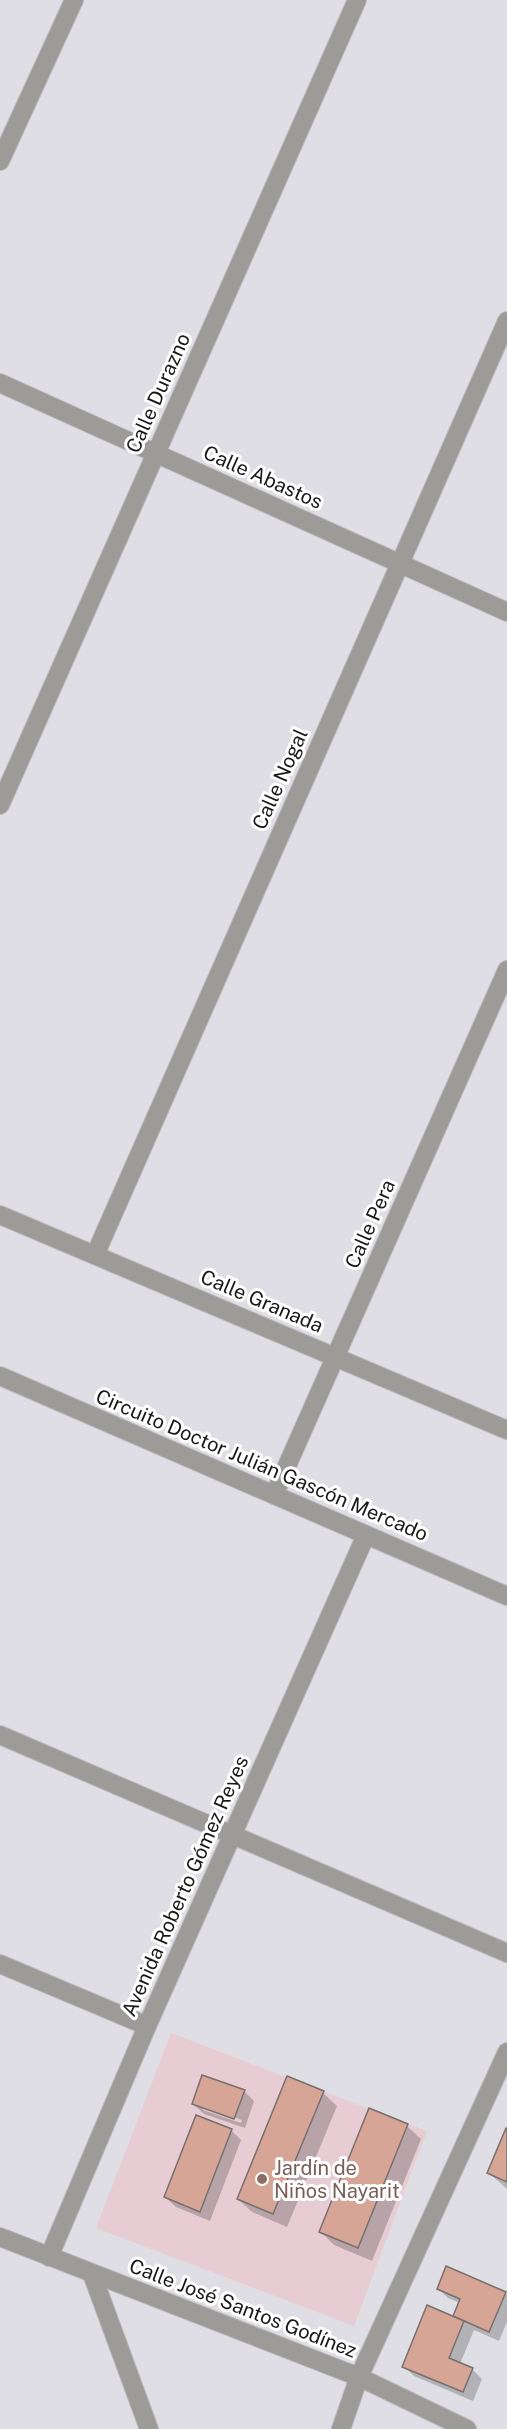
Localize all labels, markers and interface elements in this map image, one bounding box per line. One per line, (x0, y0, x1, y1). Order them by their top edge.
street label: Calle Durazno (121, 329, 195, 457)
street label: Calle Abastos (200, 440, 326, 514)
street label: Calle Nogal (247, 725, 313, 833)
street label: Calle Pera (340, 1176, 400, 1272)
street label: Calle Granada (197, 1264, 327, 1338)
street label: Circuito Doctor Julián Gascón Mercado (92, 1384, 432, 1546)
street label: Avenida Roberto Gómez Reyes (117, 1752, 253, 2020)
place label: Jardín de Niños Nayarit (274, 2156, 400, 2203)
marker: Jardín de Niños Nayarit (255, 2172, 269, 2186)
street label: Calle José Santos Godínez (126, 2253, 360, 2363)

